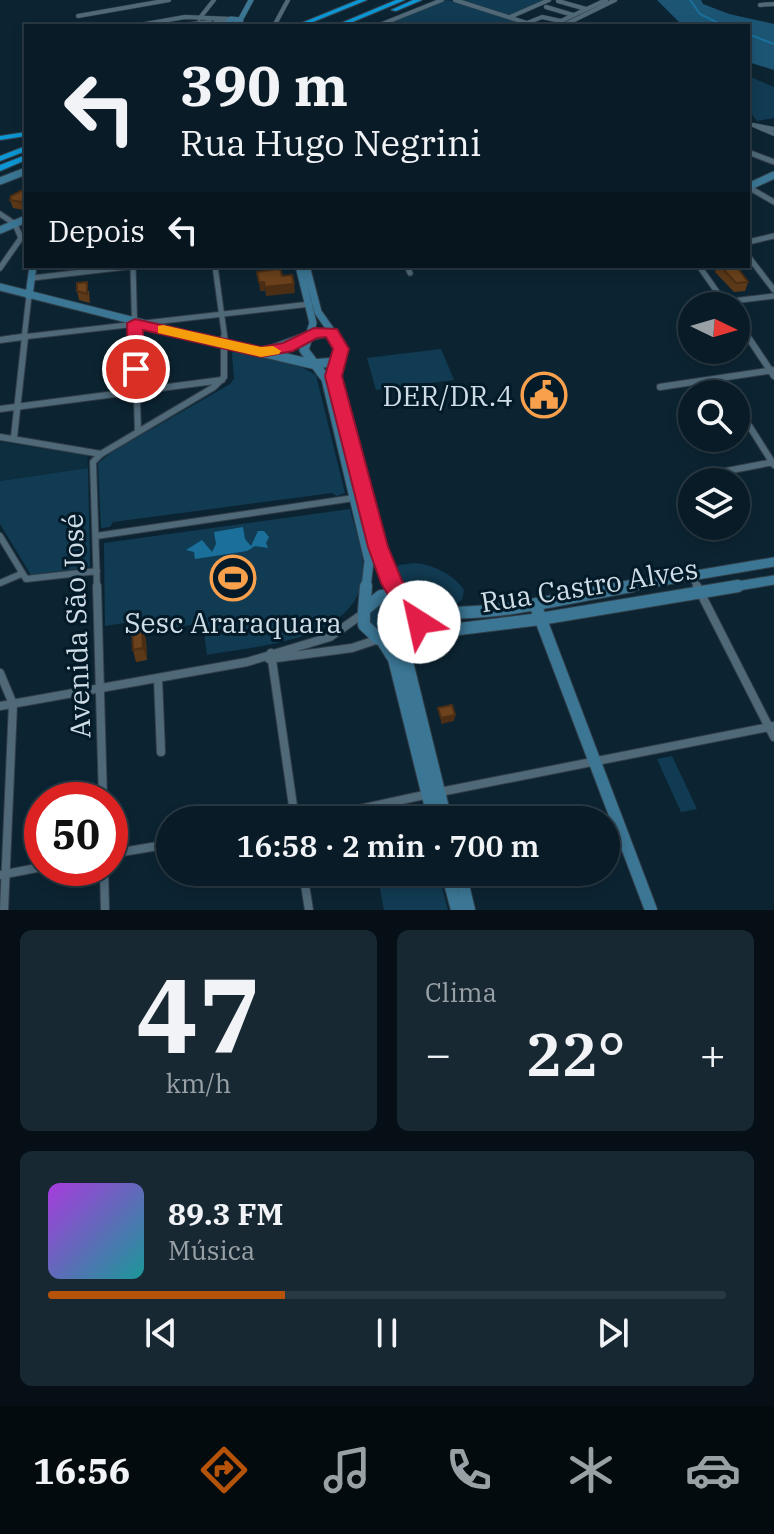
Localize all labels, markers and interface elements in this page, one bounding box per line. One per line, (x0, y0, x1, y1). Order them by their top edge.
text: 390 m (180, 49, 348, 121)
icon: left (48, 56, 152, 160)
text: Rua Hugo Negrini (180, 119, 481, 166)
icon: left (161, 208, 205, 252)
text: Depois (48, 211, 145, 250)
north arrow (678, 292, 750, 364)
map controls (678, 292, 750, 540)
pin (102, 335, 170, 403)
icon: arrive (114, 347, 158, 391)
public building icon: DER/DR.4 (520, 371, 568, 419)
place label: DER/DR.4 (382, 377, 513, 414)
button: search (678, 380, 750, 452)
button: layers (678, 468, 750, 540)
street label: Avenida São José (54, 513, 98, 739)
street label: Rua Castro Alves (478, 550, 700, 620)
sports icon: Sesc Araraquara (209, 554, 257, 602)
position arrow (377, 580, 461, 664)
place label: Sesc Araraquara (124, 604, 342, 641)
speed limit sign: 50 (24, 782, 128, 886)
text: 16:58 · 2 min · 700 m (237, 826, 539, 865)
text: 47 (136, 946, 261, 1082)
text: Clima (425, 975, 497, 1009)
text: 22° (525, 1014, 626, 1093)
text: − (425, 1025, 451, 1082)
text: + (700, 1025, 726, 1082)
text: km/h (166, 1066, 231, 1100)
text: 89.3 FM (168, 1194, 283, 1233)
text: Música (168, 1233, 255, 1267)
icon: previous (139, 1311, 183, 1355)
icon: pause (365, 1311, 409, 1355)
icon: next (591, 1311, 635, 1355)
icon: directions (196, 1442, 252, 1498)
icon: music (319, 1442, 375, 1498)
icon: phone (441, 1442, 497, 1498)
icon: climate (563, 1442, 619, 1498)
icon: car (685, 1442, 741, 1498)
text: 16:56 (33, 1447, 130, 1494)

